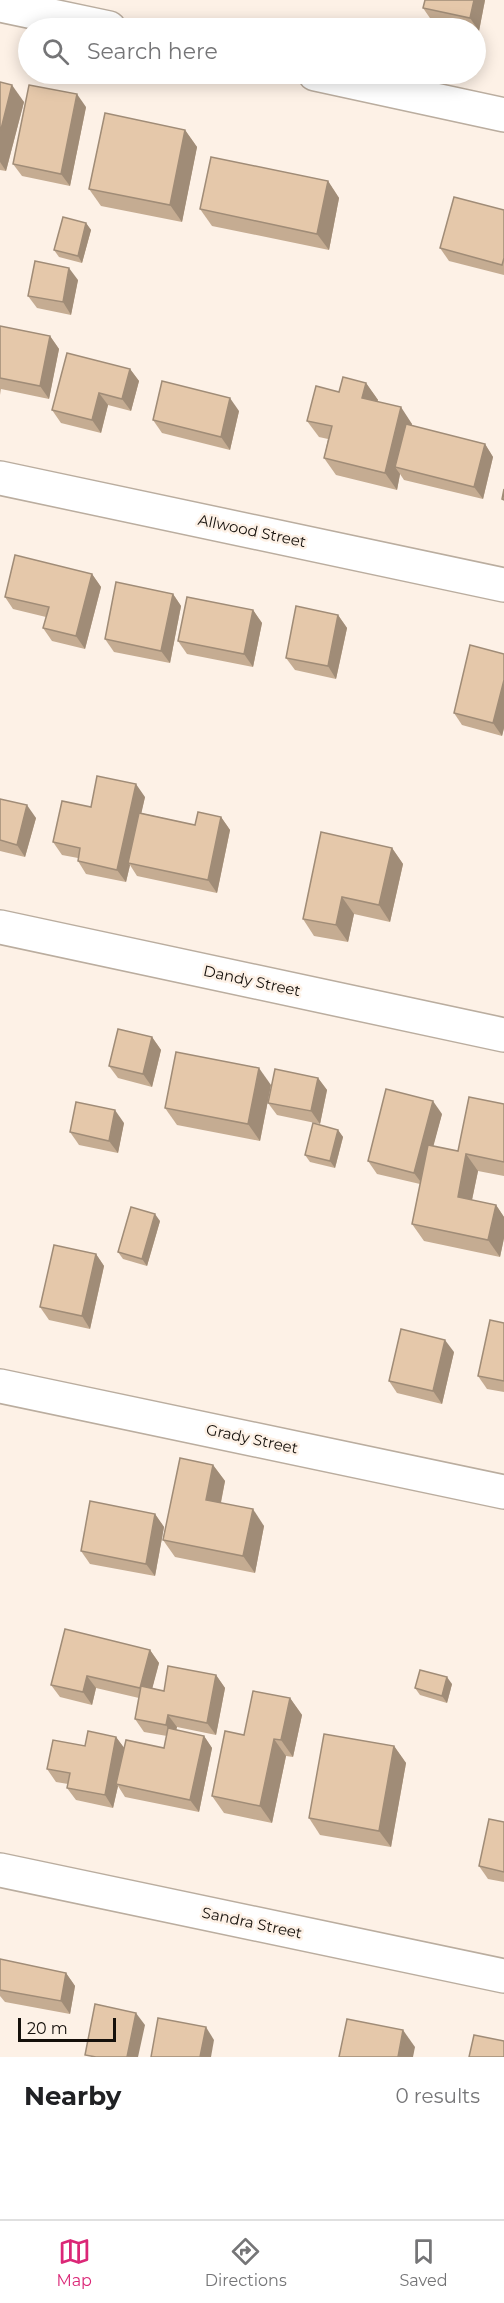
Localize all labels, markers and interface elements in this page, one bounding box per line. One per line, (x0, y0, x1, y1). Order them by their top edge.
search box (18, 18, 486, 84)
icon: search (39, 35, 72, 68)
text: Search here (87, 38, 218, 65)
street label: Allwood Street (196, 510, 308, 551)
street label: Dandy Street (202, 961, 302, 1000)
street label: Grady Street (204, 1420, 300, 1458)
street label: Sandra Street (200, 1903, 304, 1942)
scale bar (18, 2015, 116, 2042)
text: 20 m (27, 2019, 68, 2038)
text: Nearby (24, 2080, 121, 2112)
text: 0 results (395, 2084, 480, 2108)
tab: Map (56, 2235, 92, 2290)
tab: Directions (205, 2235, 287, 2290)
tab: Saved (400, 2235, 448, 2290)

